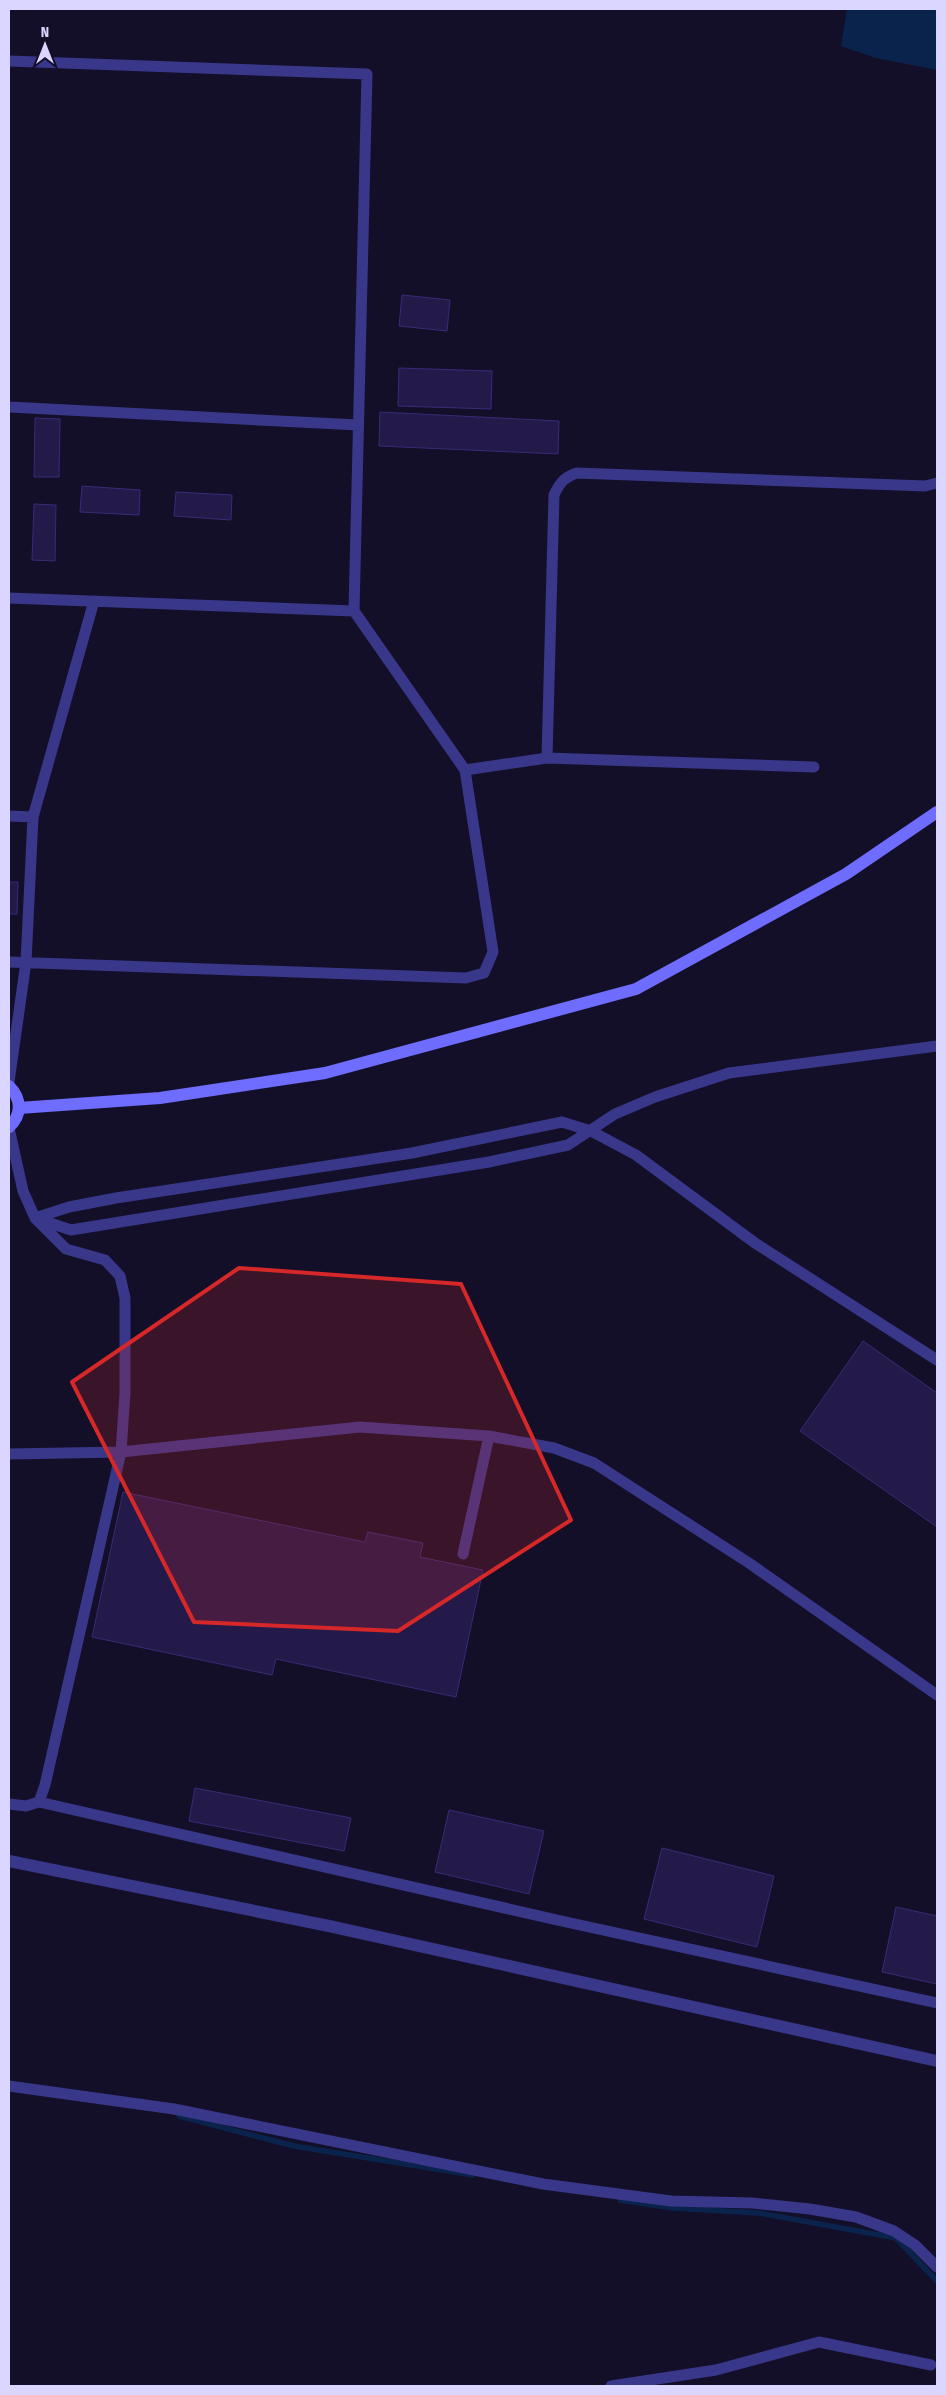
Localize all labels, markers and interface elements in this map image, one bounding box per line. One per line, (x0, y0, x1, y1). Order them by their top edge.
north arrow (20, 20, 70, 70)
text: N (41, 24, 49, 41)

